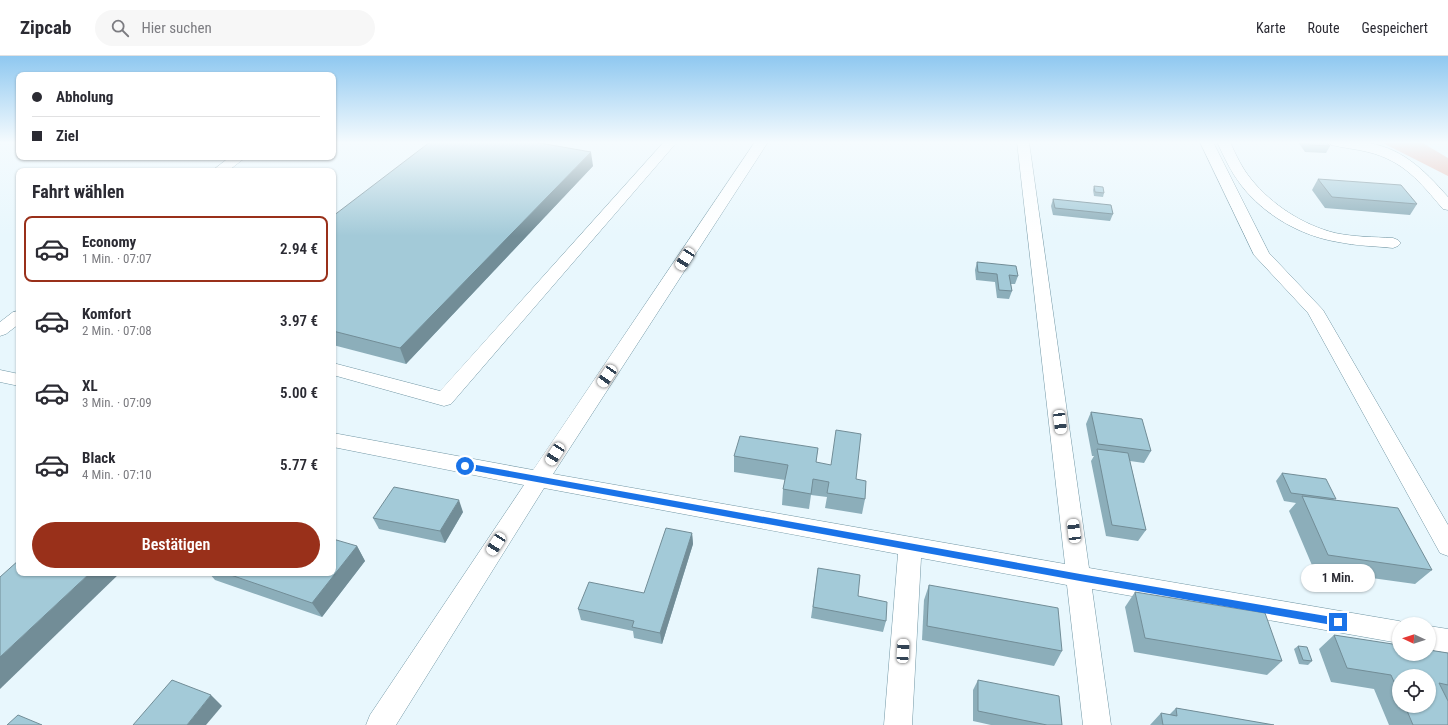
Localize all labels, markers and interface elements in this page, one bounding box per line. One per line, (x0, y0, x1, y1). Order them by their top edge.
search box (95, 10, 375, 46)
text: Zipcab (20, 16, 71, 39)
icon: search (109, 17, 131, 39)
text: Hier suchen (141, 19, 212, 37)
text: Karte (1256, 20, 1286, 36)
text: Route (1308, 20, 1340, 36)
text: Gespeichert (1362, 20, 1428, 36)
text: Abholung (56, 88, 113, 106)
text: Ziel (56, 127, 79, 145)
text: Fahrt wählen (32, 181, 124, 202)
icon: car (34, 231, 70, 267)
text: Economy (82, 233, 136, 251)
text: 2.94 € (280, 240, 318, 258)
car (673, 246, 697, 272)
text: 1 Min. · 07:07 (82, 251, 152, 266)
icon: car (34, 303, 70, 339)
text: Komfort (82, 305, 131, 323)
text: 3.97 € (280, 312, 318, 330)
text: 2 Min. · 07:08 (82, 323, 152, 338)
car (595, 363, 619, 389)
icon: car (34, 375, 70, 411)
text: XL (82, 377, 98, 395)
text: 5.00 € (280, 384, 318, 402)
text: 3 Min. · 07:09 (82, 395, 152, 410)
car (1053, 409, 1067, 435)
car (543, 441, 567, 467)
icon: car (34, 447, 70, 483)
text: Black (82, 449, 115, 467)
text: 5.77 € (280, 456, 318, 474)
route start (456, 457, 474, 475)
text: 4 Min. · 07:10 (82, 467, 152, 482)
car (1067, 518, 1081, 544)
button: Bestätigen (32, 522, 320, 568)
car (484, 531, 508, 557)
callout: 1 Min. (1301, 564, 1375, 592)
text: 1 Min. (1322, 570, 1354, 585)
route end (1329, 613, 1347, 631)
north arrow (1392, 617, 1436, 661)
map controls (1392, 617, 1436, 713)
car (896, 639, 910, 663)
button: locate (1392, 669, 1436, 713)

